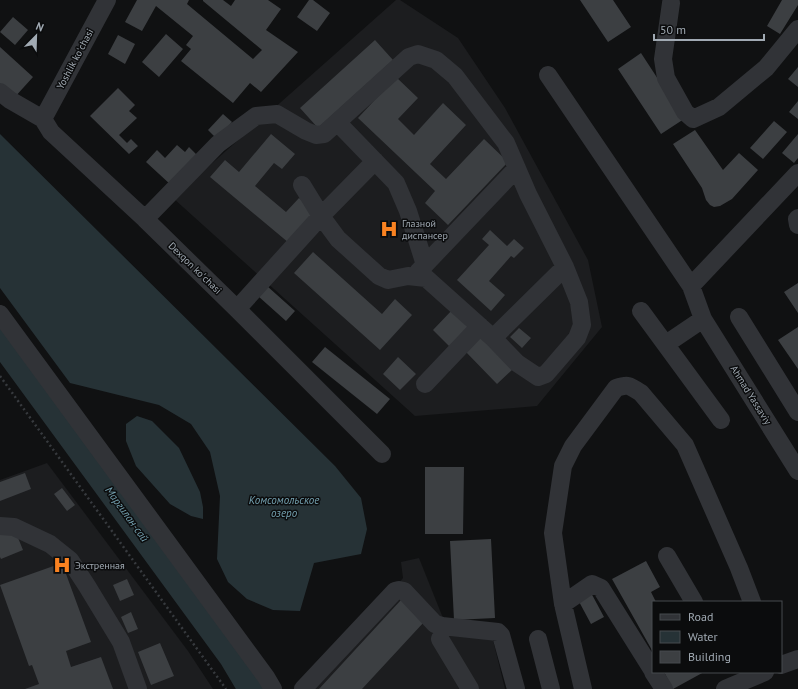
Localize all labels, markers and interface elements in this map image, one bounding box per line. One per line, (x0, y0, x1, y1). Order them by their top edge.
north arrow (16, 16, 56, 56)
scale bar (654, 16, 764, 42)
text: N (34, 19, 46, 35)
text: 50 m (660, 22, 686, 37)
street label: Yoshlik koʻchasi (54, 27, 96, 91)
place label: Глазной диспансер (402, 217, 448, 242)
hospital icon: Глазной диспансер (379, 219, 399, 239)
street label: Dexqon koʻchasi (166, 239, 224, 297)
street label: Ahmad Yassaviy (728, 363, 775, 427)
water label: Маргилан-сай (102, 484, 152, 545)
water label: Комсомольское озеро (249, 493, 319, 520)
hospital icon: Экстренная (52, 555, 72, 575)
place label: Экстренная (75, 559, 125, 572)
legend (652, 601, 782, 673)
text: Road (688, 609, 713, 624)
text: Water (688, 629, 718, 644)
text: Building (688, 649, 731, 664)

